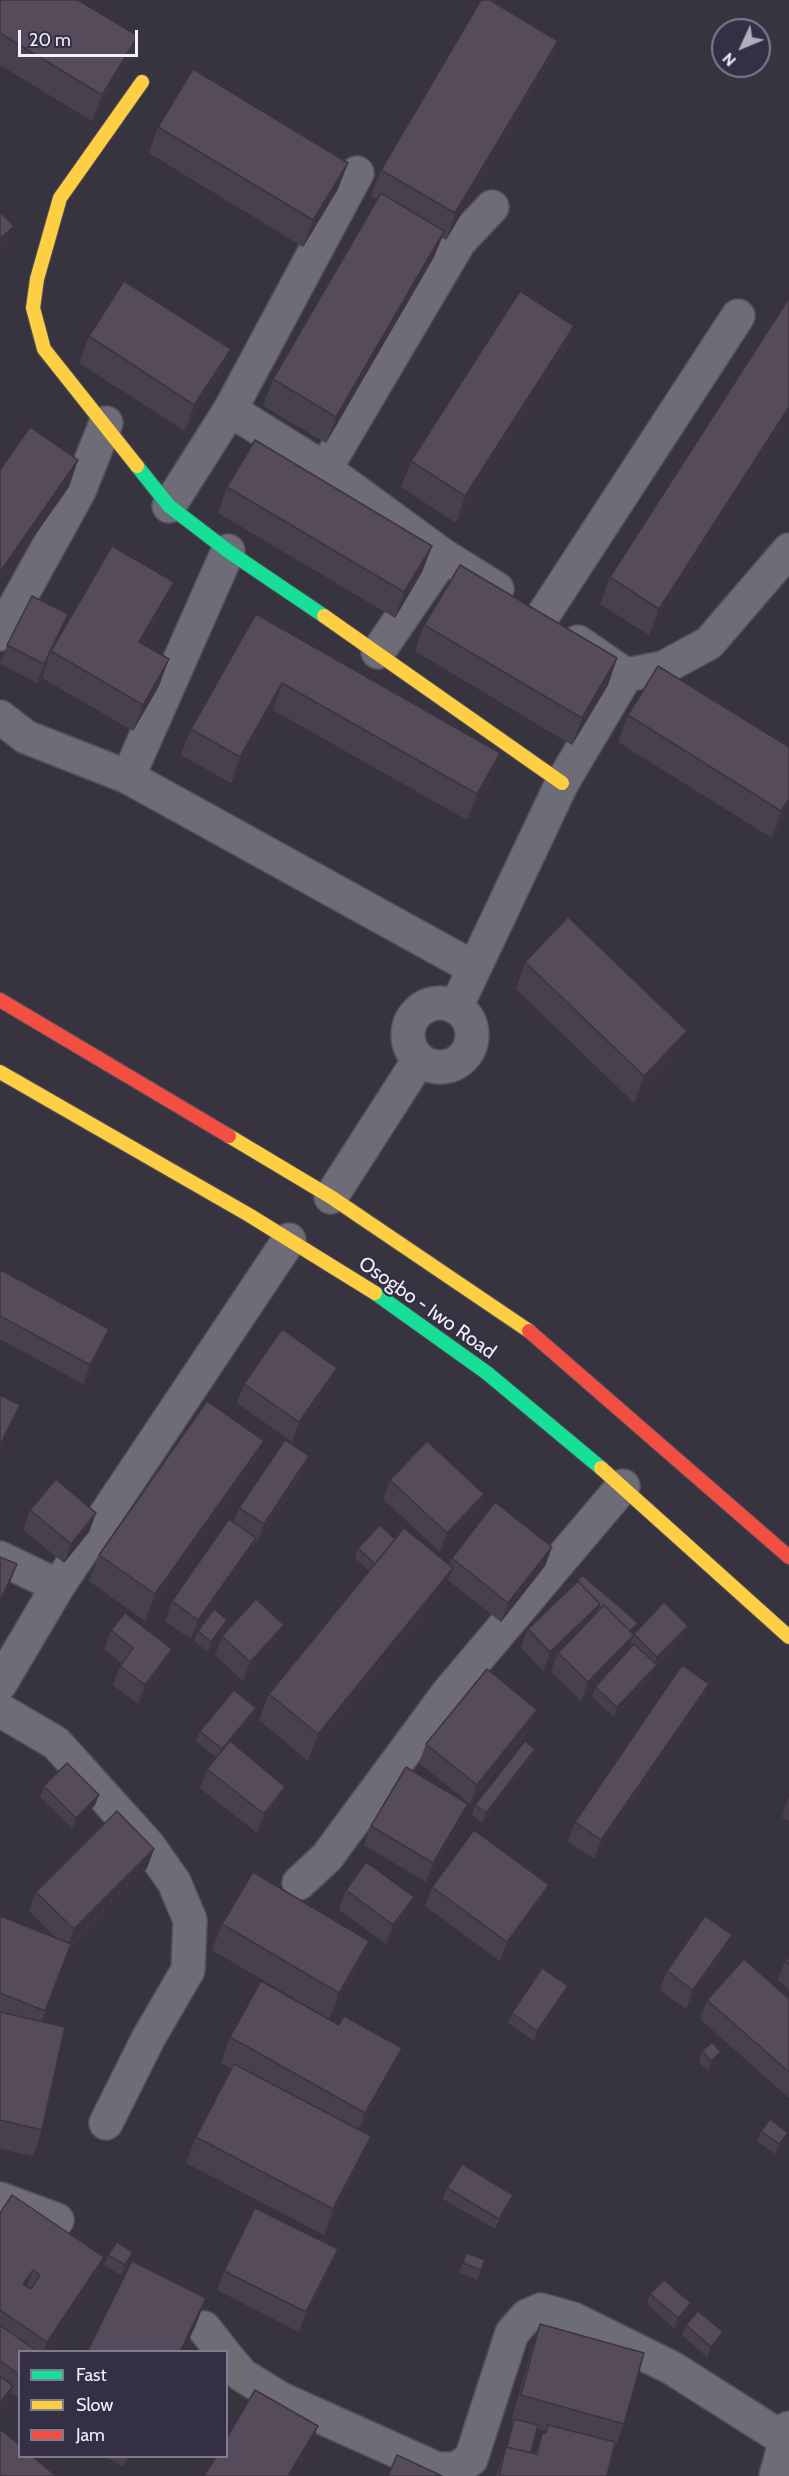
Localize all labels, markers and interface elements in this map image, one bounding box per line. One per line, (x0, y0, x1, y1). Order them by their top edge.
scale bar (21, 18, 141, 56)
north arrow (711, 18, 771, 78)
text: 20 m (29, 29, 71, 51)
text: N (718, 49, 740, 70)
street label: Osogbo - Iwo Road (354, 1252, 500, 1364)
legend (18, 2350, 228, 2458)
text: Fast (76, 2364, 107, 2386)
text: Slow (76, 2394, 113, 2416)
text: Jam (76, 2424, 105, 2446)

